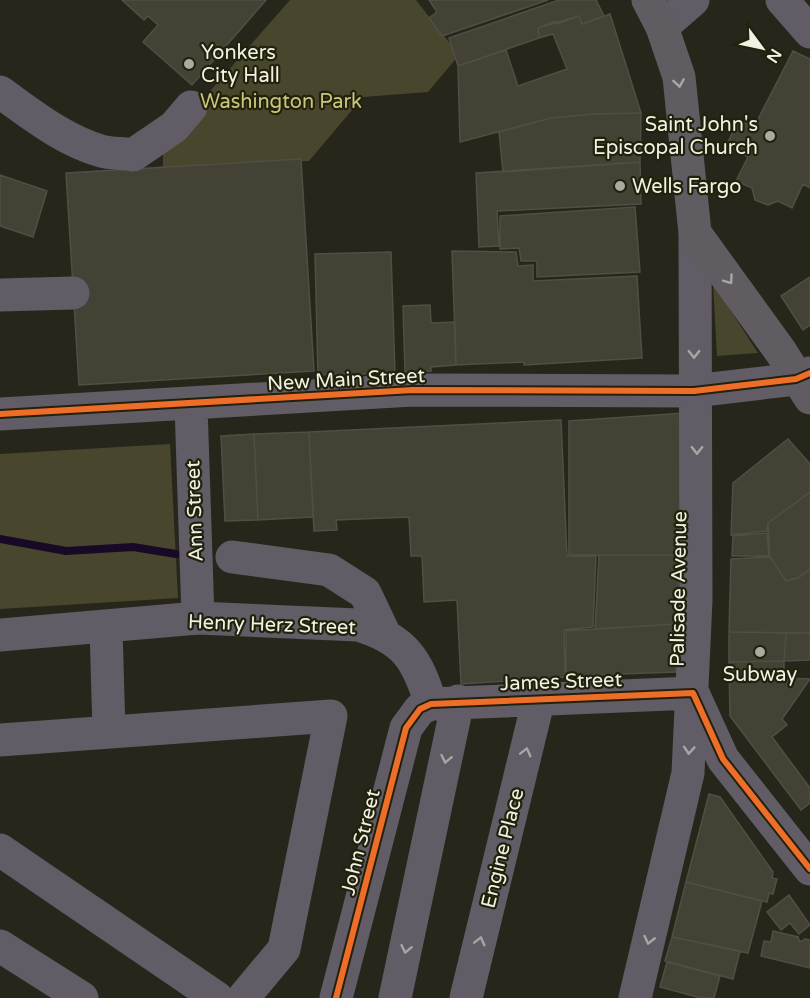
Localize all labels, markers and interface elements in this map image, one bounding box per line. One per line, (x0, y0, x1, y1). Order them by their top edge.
north arrow (732, 18, 792, 78)
place label: Yonkers City Hall (201, 41, 280, 88)
text: N (762, 45, 786, 66)
marker: Yonkers City Hall (182, 57, 196, 71)
one-way arrow (673, 78, 685, 87)
park label: Washington Park (200, 90, 362, 114)
place label: Saint John's Episcopal Church (593, 113, 758, 160)
marker: Saint John's Episcopal Church (763, 129, 777, 143)
place label: Wells Fargo (632, 175, 741, 199)
marker: Wells Fargo (613, 179, 627, 193)
one-way arrow (722, 274, 733, 285)
one-way arrow (688, 350, 700, 359)
street label: New Main Street (266, 364, 426, 396)
one-way arrow (691, 445, 703, 454)
street label: Ann Street (181, 459, 209, 562)
street label: Palisade Avenue (666, 511, 692, 667)
street label: Henry Herz Street (188, 610, 357, 640)
marker: Subway (753, 645, 767, 659)
place label: Subway (723, 663, 797, 687)
street label: James Street (500, 668, 623, 696)
one-way arrow (683, 745, 696, 754)
one-way arrow (518, 747, 531, 757)
one-way arrow (440, 753, 453, 763)
street label: John Street (336, 786, 386, 898)
street label: Engine Place (477, 786, 529, 911)
one-way arrow (643, 935, 656, 945)
one-way arrow (472, 936, 485, 946)
one-way arrow (400, 944, 413, 954)

